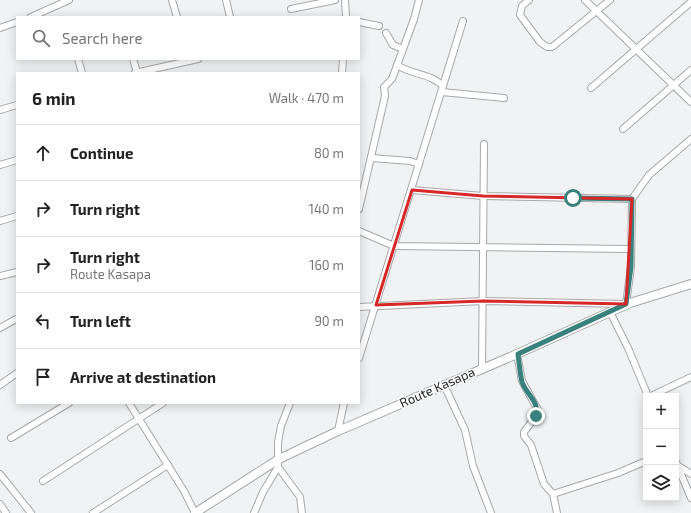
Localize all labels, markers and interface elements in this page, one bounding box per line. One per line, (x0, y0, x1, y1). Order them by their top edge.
search box (16, 16, 360, 60)
icon: search (30, 27, 52, 49)
text: Search here (62, 29, 143, 47)
text: 6 min (32, 88, 76, 108)
text: Walk · 470 m (269, 90, 344, 106)
icon: ahead (32, 142, 54, 164)
text: Continue (70, 144, 133, 162)
text: 80 m (314, 145, 344, 161)
route start (564, 189, 582, 207)
icon: right (32, 198, 54, 220)
text: Turn right (70, 200, 140, 218)
text: 140 m (309, 201, 344, 217)
text: Turn right (70, 248, 140, 266)
icon: right (32, 254, 54, 276)
text: 160 m (309, 257, 344, 273)
text: Route Kasapa (70, 266, 151, 282)
icon: left (32, 310, 54, 332)
text: Turn left (70, 312, 131, 330)
text: 90 m (314, 313, 344, 329)
street label: Route Kasapa (397, 363, 477, 411)
icon: arrive (32, 366, 54, 388)
text: Arrive at destination (70, 368, 216, 386)
map controls (643, 393, 679, 501)
button: + (643, 393, 679, 429)
route end (527, 407, 545, 425)
button: − (643, 429, 679, 465)
button: layers (643, 465, 679, 501)

